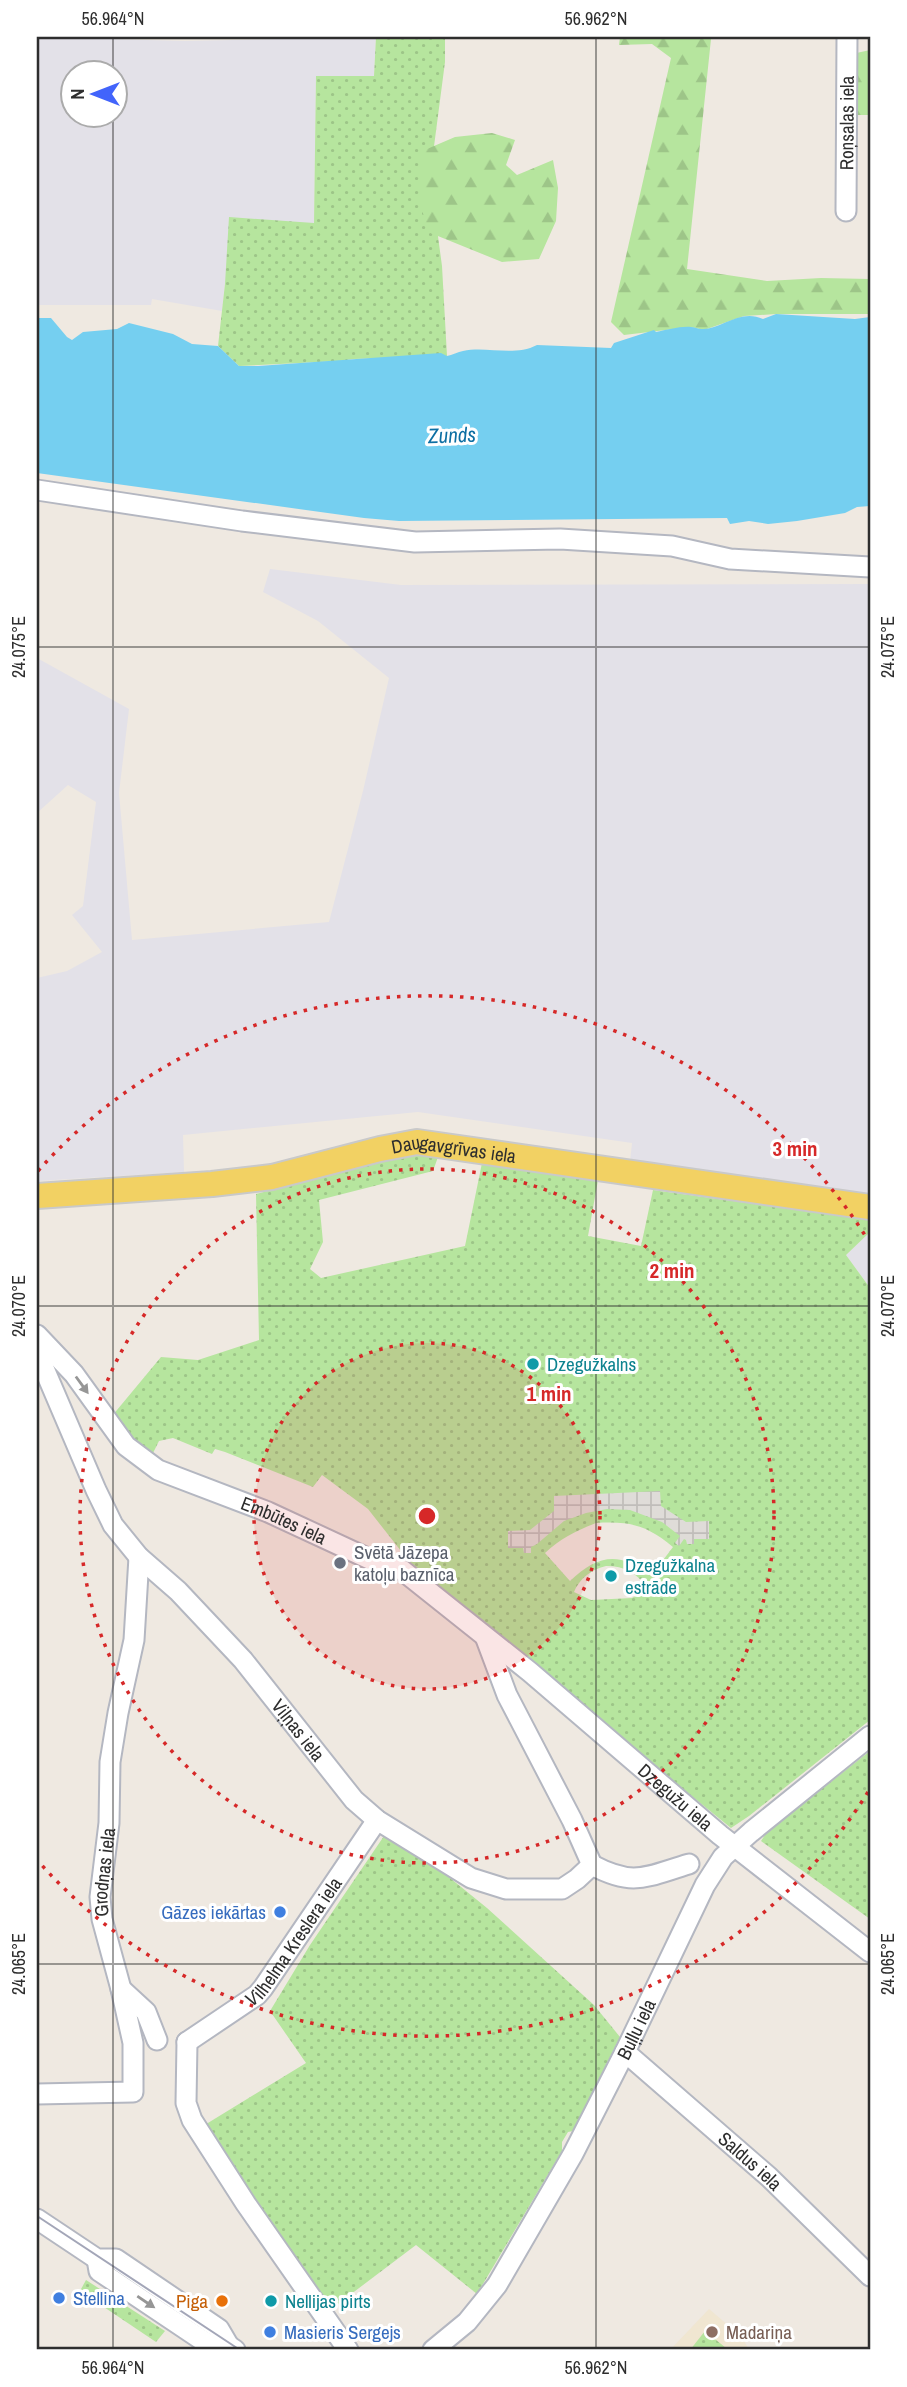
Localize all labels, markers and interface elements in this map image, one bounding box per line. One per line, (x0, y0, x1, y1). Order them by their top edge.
text: 56.964°N (82, 6, 145, 31)
text: 56.962°N (565, 6, 628, 31)
north arrow (60, 60, 130, 130)
street label: Roņsalas iela (833, 75, 860, 170)
text: N (64, 88, 90, 100)
water label: Zunds (427, 420, 477, 450)
text: 24.075°E (6, 616, 31, 678)
text: 24.075°E (875, 616, 900, 678)
street label: Daugavgrīvas iela (389, 1129, 518, 1169)
text: 3 min (773, 1134, 817, 1163)
text: 2 min (650, 1256, 694, 1285)
text: 24.070°E (6, 1275, 31, 1337)
text: 24.070°E (875, 1275, 900, 1337)
place label: Dzegužkalns (547, 1351, 636, 1377)
marker: Dzegužkalns (525, 1356, 541, 1372)
one-way arrow (75, 1376, 89, 1394)
text: 1 min (527, 1379, 571, 1408)
street label: Embūtes iela (237, 1490, 331, 1551)
centre of rings (415, 1504, 439, 1528)
place label: Svētā Jāzepa katoļu baznīca (354, 1539, 455, 1587)
place label: Dzegužkalna estrāde (625, 1552, 715, 1600)
marker: Svētā Jāzepa katoļu baznīca (332, 1555, 348, 1571)
marker: Dzegužkalna estrāde (603, 1568, 619, 1584)
street label: Viļņas iela (266, 1693, 331, 1767)
street label: Dzegužu iela (633, 1757, 719, 1837)
street label: Grodņas iela (87, 1826, 121, 1918)
street label: Vilhelma Kreslera iela (240, 1872, 348, 2012)
place label: Gāzes iekārtas (161, 1899, 266, 1925)
marker: Gāzes iekārtas (272, 1904, 288, 1920)
text: 24.065°E (6, 1933, 31, 1995)
text: 24.065°E (875, 1933, 900, 1995)
street label: Buļļu iela (610, 1994, 662, 2064)
street label: Saldus iela (713, 2126, 788, 2196)
place label: Stellina (73, 2285, 125, 2311)
place label: Piga (176, 2288, 208, 2314)
place label: Nellijas pirts (285, 2288, 371, 2314)
marker: Stellina (51, 2290, 67, 2306)
marker: Piga (214, 2293, 230, 2309)
marker: Nellijas pirts (263, 2293, 279, 2309)
one-way arrow (136, 2295, 155, 2308)
place label: Masieris Sergejs (284, 2319, 401, 2345)
place label: Madariņa (726, 2319, 792, 2345)
marker: Masieris Sergejs (262, 2324, 278, 2340)
marker: Madariņa (704, 2324, 720, 2340)
text: 56.964°N (82, 2355, 145, 2380)
text: 56.962°N (565, 2355, 628, 2380)

